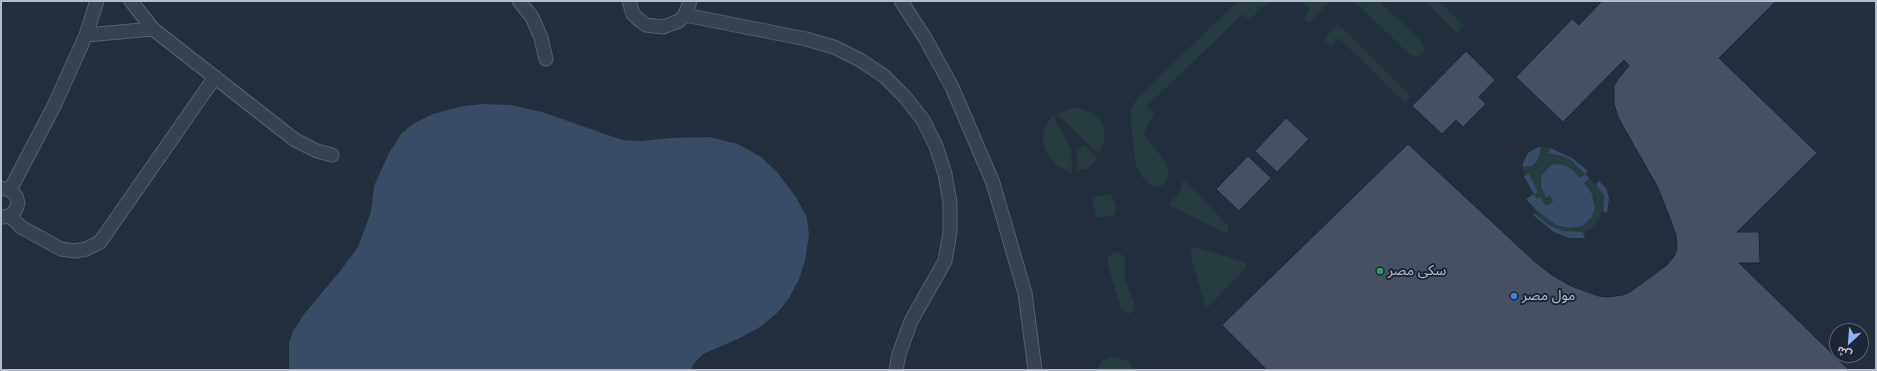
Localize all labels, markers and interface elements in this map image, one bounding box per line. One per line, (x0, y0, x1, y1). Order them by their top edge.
place label: سكى مصر (1388, 263, 1446, 279)
marker: سكى مصر (1375, 266, 1385, 276)
place label: مول مصر (1522, 288, 1575, 304)
marker: مول مصر (1509, 291, 1519, 301)
north arrow (1829, 323, 1869, 363)
text: ش (1834, 343, 1854, 362)

